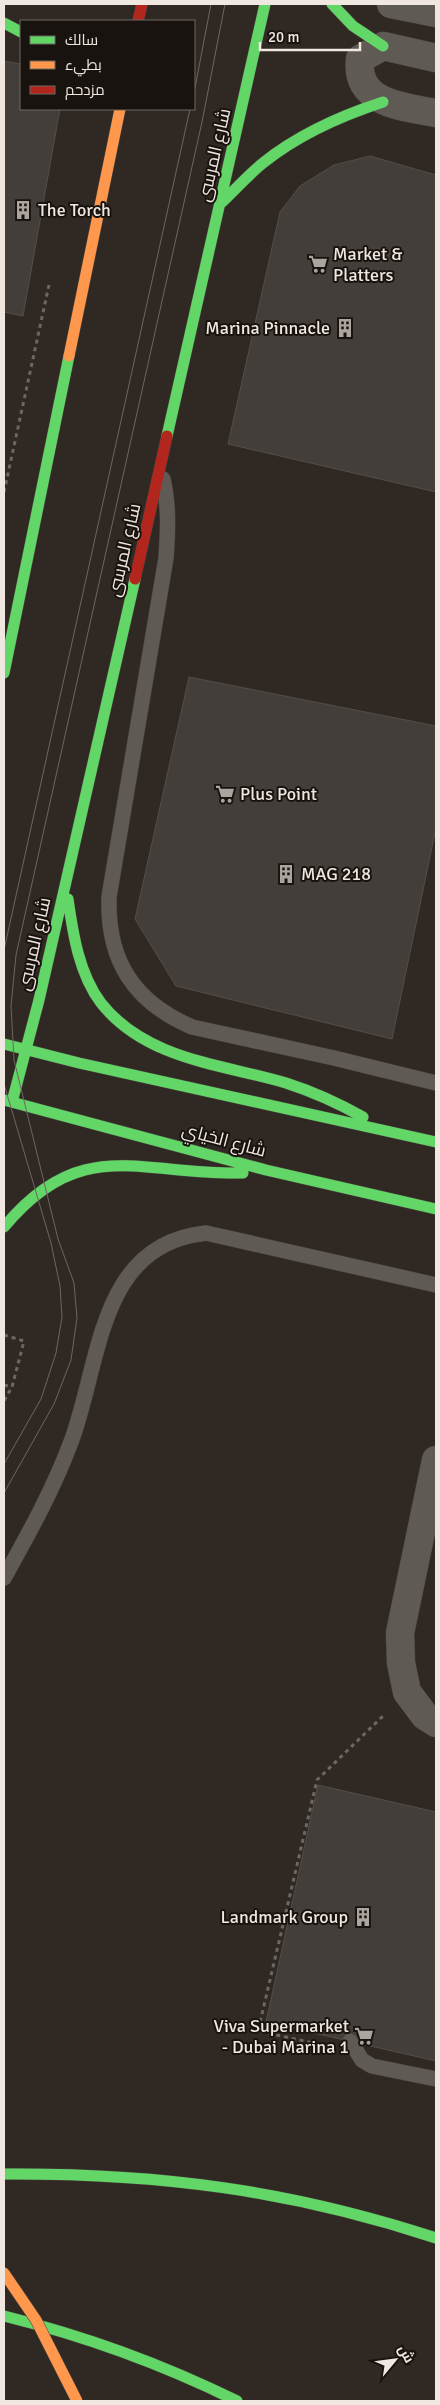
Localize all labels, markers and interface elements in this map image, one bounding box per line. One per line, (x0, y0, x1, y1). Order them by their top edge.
legend (20, 20, 195, 110)
scale bar (260, 20, 360, 52)
text: 20 m (268, 28, 299, 46)
text: سالك (65, 31, 98, 49)
text: بطيء (65, 56, 102, 77)
text: مزدحم (65, 81, 105, 100)
street label: شارع المرسى (193, 106, 236, 204)
building icon: The Torch (12, 199, 34, 221)
place label: The Torch (38, 199, 111, 221)
place label: Market & Platters (333, 243, 402, 286)
supermarket icon: Market & Platters (307, 253, 329, 275)
place label: Marina Pinnacle (205, 317, 330, 339)
building icon: Marina Pinnacle (334, 317, 356, 339)
street label: شارع المرسى (103, 501, 146, 599)
supermarket icon: Plus Point (214, 783, 236, 805)
place label: Plus Point (240, 783, 317, 805)
building icon: MAG 218 (275, 863, 297, 885)
place label: MAG 218 (301, 863, 371, 885)
street label: شارع المرسى (13, 895, 56, 993)
street label: شارع الخياي (179, 1118, 268, 1165)
place label: Landmark Group (221, 1906, 348, 1928)
building icon: Landmark Group (352, 1906, 374, 1928)
place label: Viva Supermarket - Dubai Marina 1 (214, 2015, 349, 2058)
supermarket icon: Viva Supermarket - Dubai Marina 1 (353, 2025, 375, 2047)
north arrow (370, 2335, 420, 2385)
text: ش (394, 2342, 418, 2366)

